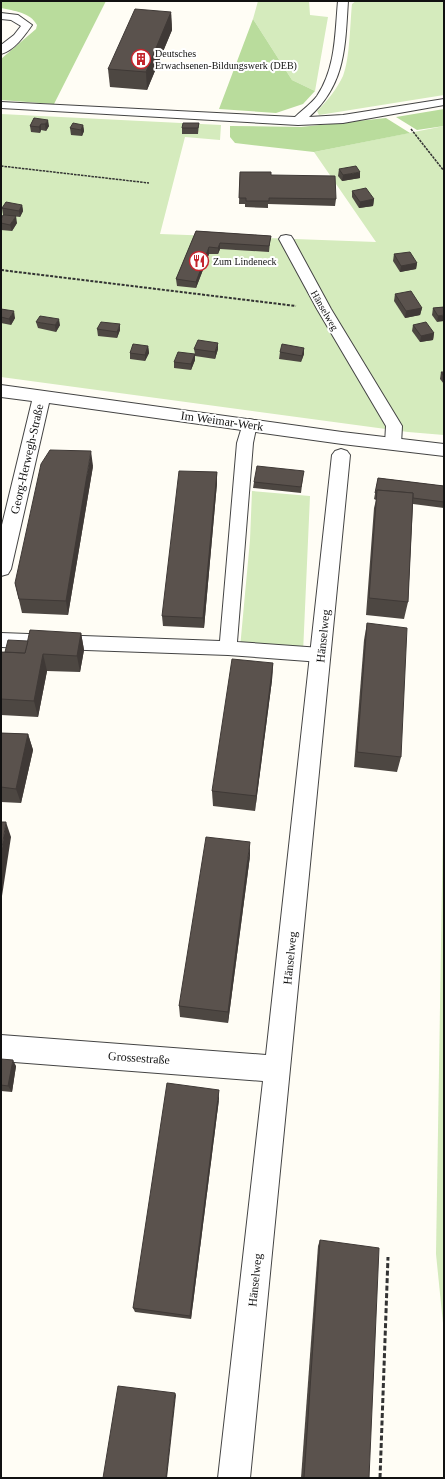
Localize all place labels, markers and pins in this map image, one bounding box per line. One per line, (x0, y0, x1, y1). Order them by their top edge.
building icon: Deutsches Erwachsenen-Bildungswerk (DEB) (130, 48, 152, 70)
place label: Deutsches Erwachsenen-Bildungswerk (DEB) (155, 48, 297, 72)
restaurant icon: Zum Lindeneck (188, 250, 210, 272)
place label: Zum Lindeneck (213, 256, 277, 267)

